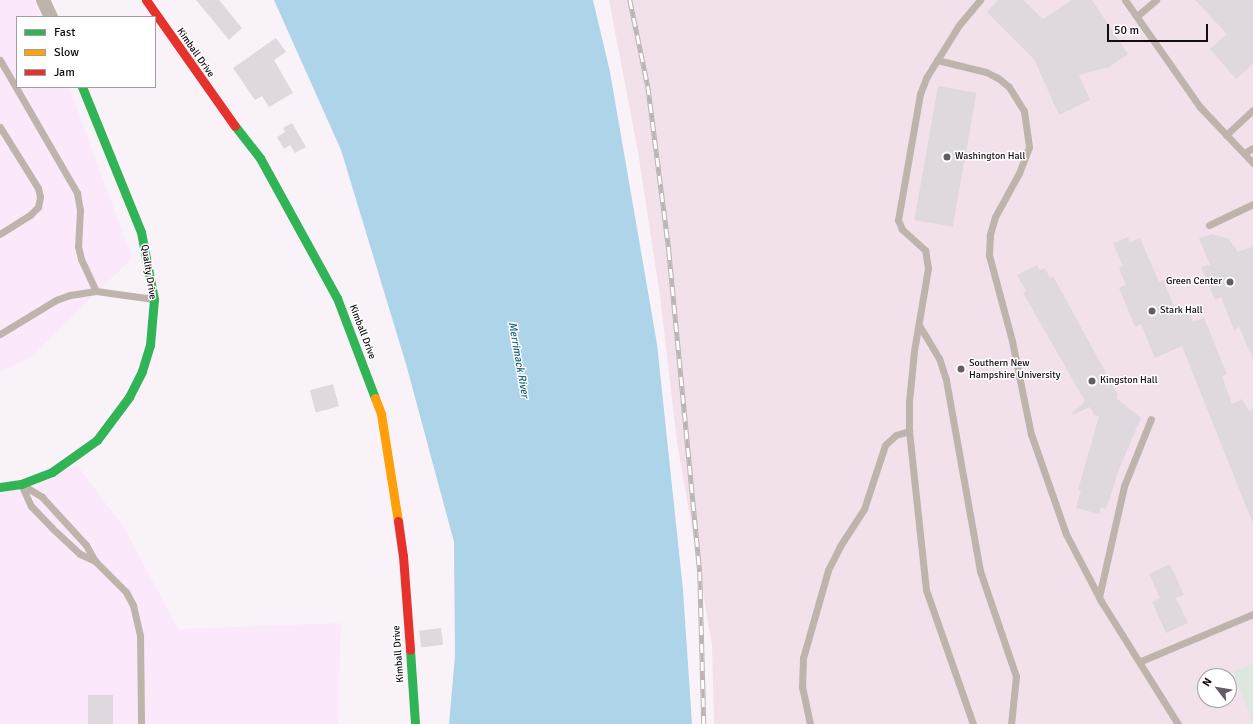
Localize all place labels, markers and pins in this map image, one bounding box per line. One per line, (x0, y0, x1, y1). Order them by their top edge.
place label: Washington Hall (955, 151, 1025, 163)
marker: Washington Hall (942, 152, 952, 162)
place label: Green Center (1166, 276, 1222, 288)
marker: Green Center (1225, 277, 1235, 287)
place label: Stark Hall (1160, 305, 1203, 317)
marker: Stark Hall (1147, 306, 1157, 316)
place label: Southern New Hampshire University (969, 357, 1060, 380)
marker: Southern New Hampshire University (956, 364, 966, 374)
place label: Kingston Hall (1100, 375, 1158, 387)
marker: Kingston Hall (1087, 376, 1097, 386)

